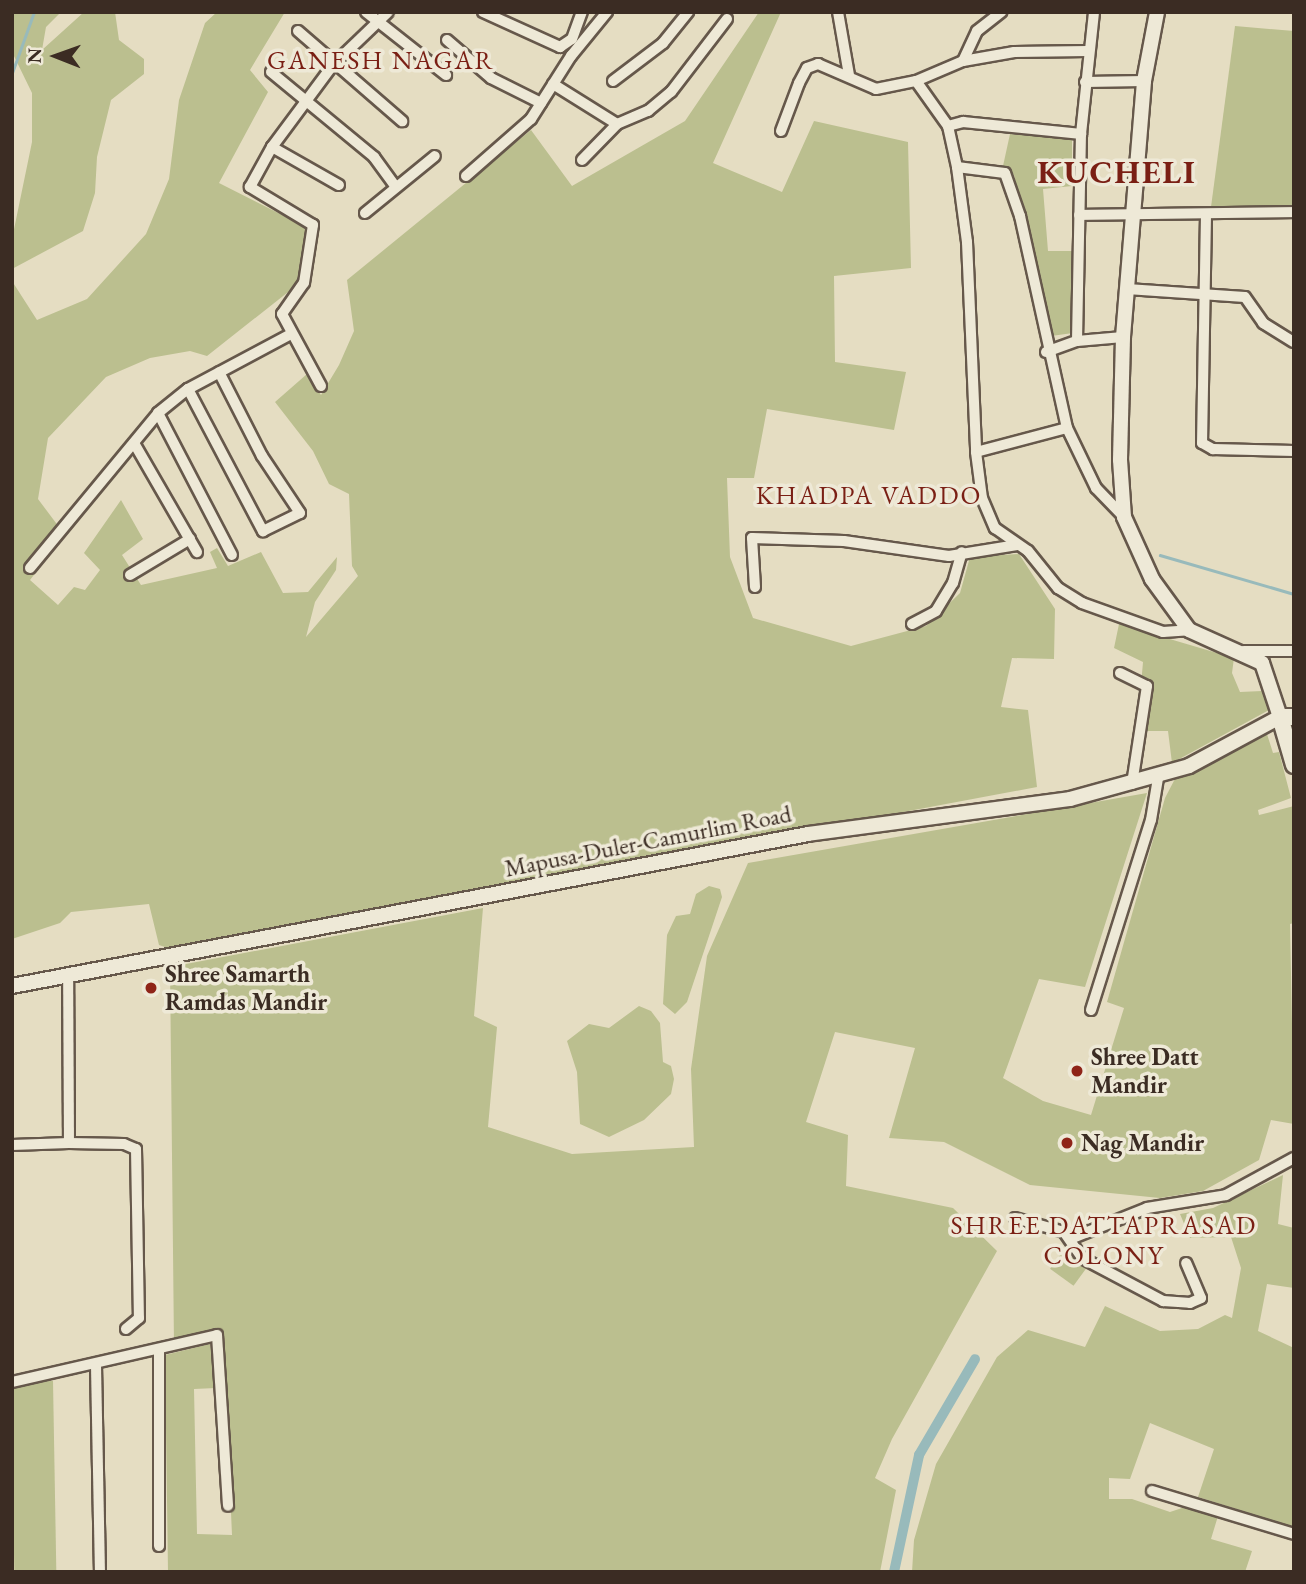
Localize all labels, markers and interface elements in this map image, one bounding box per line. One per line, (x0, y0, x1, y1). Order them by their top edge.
north arrow (21, 21, 91, 91)
district label: GANESH NAGAR (269, 45, 493, 77)
text: N (22, 48, 47, 64)
district label: KUCHELI (1038, 153, 1196, 191)
district label: KHADPA VADDO (757, 480, 981, 512)
street label: Mapusa-Duler-Camurlim Road (502, 799, 794, 883)
place label: Shree Samarth Ramdas Mandir (165, 960, 327, 1016)
marker: Shree Samarth Ramdas Mandir (143, 980, 159, 996)
place label: Shree Datt Mandir (1091, 1043, 1198, 1099)
marker: Shree Datt Mandir (1069, 1063, 1085, 1079)
place label: Nag Mandir (1081, 1129, 1204, 1157)
marker: Nag Mandir (1059, 1135, 1075, 1151)
district label: SHREE DATTAPRASAD COLONY (953, 1210, 1255, 1272)

